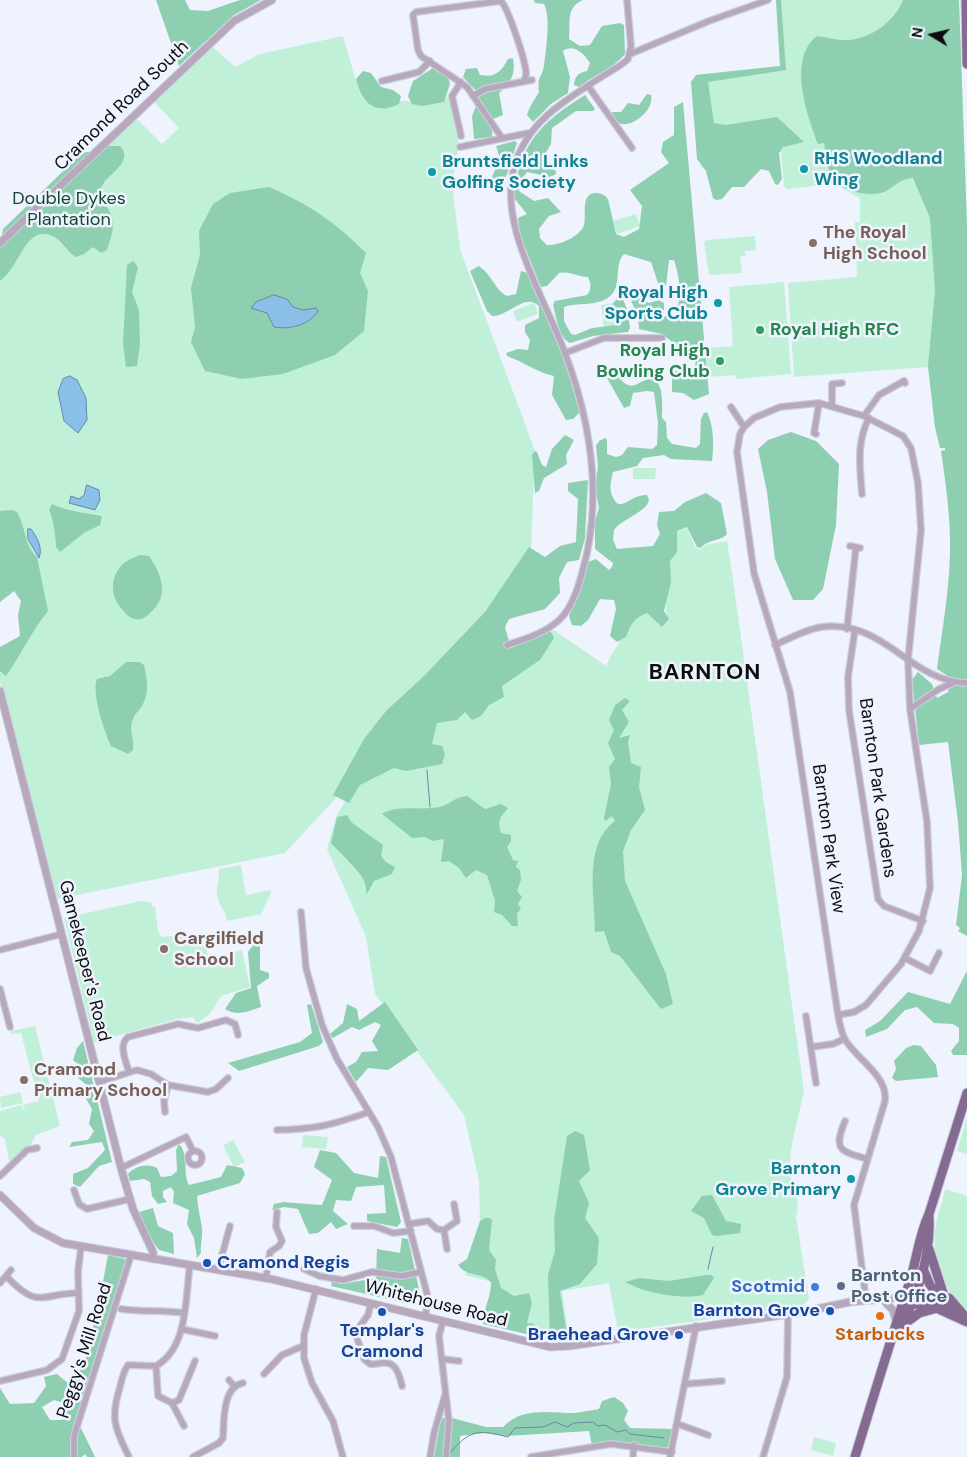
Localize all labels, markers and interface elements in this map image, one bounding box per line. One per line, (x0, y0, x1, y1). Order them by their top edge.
north arrow (907, 10, 957, 60)
text: N (907, 26, 927, 39)
street label: Cramond Road South (50, 36, 194, 176)
place label: RHS Woodland Wing (814, 148, 943, 190)
place label: Bruntsfield Links Golfing Society (442, 151, 589, 193)
marker: RHS Woodland Wing (798, 163, 810, 175)
marker: Bruntsfield Links Golfing Society (426, 166, 438, 178)
park label: Double Dykes Plantation (12, 188, 126, 230)
place label: The Royal High School (823, 222, 927, 264)
marker: The Royal High School (807, 237, 819, 249)
place label: Royal High Sports Club (604, 282, 708, 324)
marker: Royal High Sports Club (712, 297, 724, 309)
place label: Royal High RFC (770, 319, 899, 341)
marker: Royal High RFC (754, 324, 766, 336)
place label: Royal High Bowling Club (596, 340, 710, 382)
marker: Royal High Bowling Club (714, 355, 726, 367)
district label: BARNTON (648, 660, 762, 686)
street label: Barnton Park Gardens (854, 697, 900, 879)
street label: Barnton Park View (807, 763, 849, 915)
street label: Gamekeeper's Road (54, 878, 114, 1044)
place label: Cargilfield School (174, 928, 264, 971)
marker: Cargilfield School (158, 943, 170, 955)
place label: Cramond Primary School (34, 1059, 167, 1102)
marker: Cramond Primary School (18, 1074, 30, 1086)
place label: Barnton Grove Primary (715, 1158, 841, 1200)
marker: Barnton Grove Primary (845, 1173, 857, 1185)
place label: Cramond Regis (217, 1252, 350, 1274)
marker: Cramond Regis (201, 1257, 213, 1269)
place label: Barnton Post Office (851, 1265, 947, 1308)
street label: Whitehouse Road (362, 1276, 510, 1332)
place label: Scotmid (731, 1276, 805, 1298)
marker: Barnton Post Office (835, 1280, 847, 1292)
street label: Peggy's Mill Road (53, 1281, 117, 1421)
marker: Scotmid (809, 1281, 821, 1293)
place label: Barnton Grove (693, 1300, 820, 1322)
marker: Barnton Grove (824, 1305, 836, 1317)
marker: Templar's Cramond (376, 1306, 388, 1318)
marker: Starbucks (874, 1310, 886, 1322)
place label: Templar's Cramond (340, 1320, 424, 1362)
place label: Braehead Grove (528, 1324, 669, 1346)
place label: Starbucks (835, 1324, 925, 1346)
marker: Braehead Grove (673, 1329, 685, 1341)

